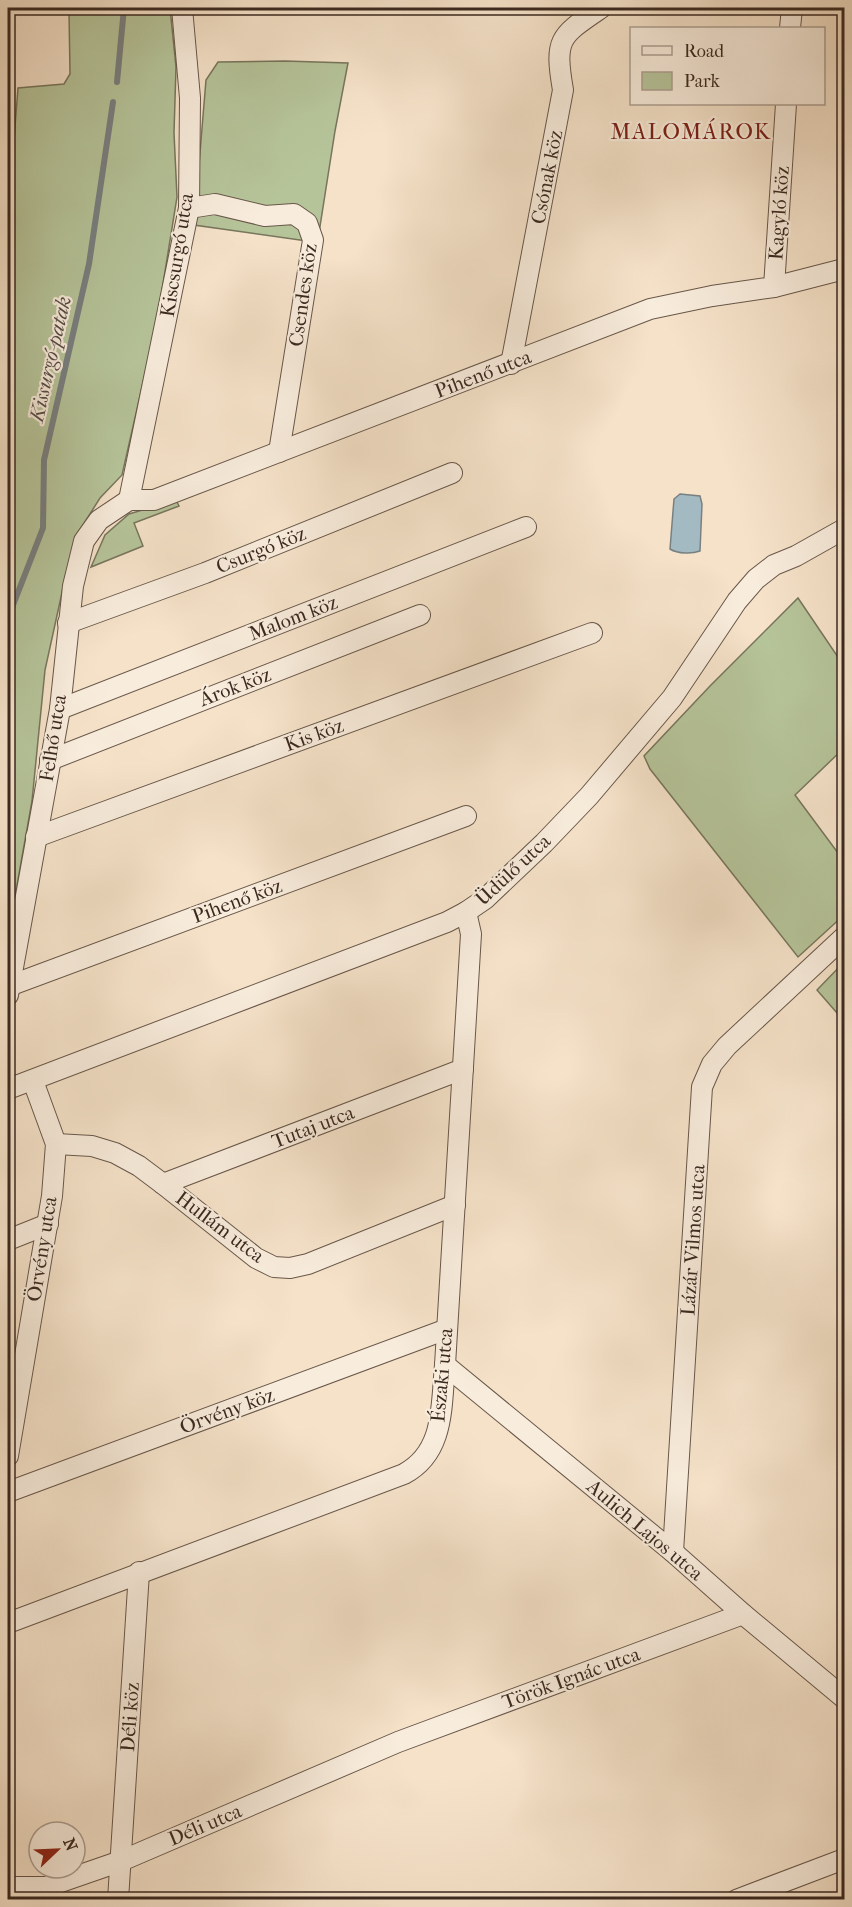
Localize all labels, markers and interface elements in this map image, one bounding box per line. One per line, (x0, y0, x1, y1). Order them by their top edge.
legend (630, 27, 825, 105)
text: Road (684, 41, 724, 62)
text: Park (684, 71, 721, 92)
district label: MALOMÁROK (610, 118, 772, 145)
street label: Csónak köz (527, 128, 567, 226)
street label: Kagyló köz (764, 165, 794, 261)
street label: Kiscsurgó utca (156, 191, 198, 319)
street label: Csendes köz (284, 242, 322, 348)
water label: Kissurgó-patak (23, 294, 76, 426)
street label: Pihenő utca (432, 345, 535, 403)
street label: Csurgó köz (213, 522, 309, 578)
street label: Malom köz (246, 591, 341, 645)
street label: Árok köz (195, 662, 274, 712)
street label: Felhő utca (35, 692, 71, 783)
street label: Kis köz (281, 714, 347, 756)
street label: Üdülő utca (470, 828, 556, 910)
street label: Pihenő köz (189, 874, 285, 928)
street label: Tutaj utca (268, 1100, 358, 1153)
street label: Lázár Vilmos utca (676, 1163, 710, 1316)
street label: Hullám utca (171, 1186, 269, 1268)
street label: Örvény utca (21, 1194, 62, 1303)
street label: Északi utca (425, 1326, 458, 1423)
street label: Örvény köz (176, 1382, 277, 1439)
street label: Aulich Lajos utca (582, 1474, 708, 1586)
street label: Török Ignác utca (499, 1642, 644, 1714)
street label: Déli köz (116, 1681, 144, 1753)
street label: Déli utca (165, 1799, 246, 1851)
north arrow (27, 1820, 87, 1880)
text: N (59, 1835, 82, 1854)

